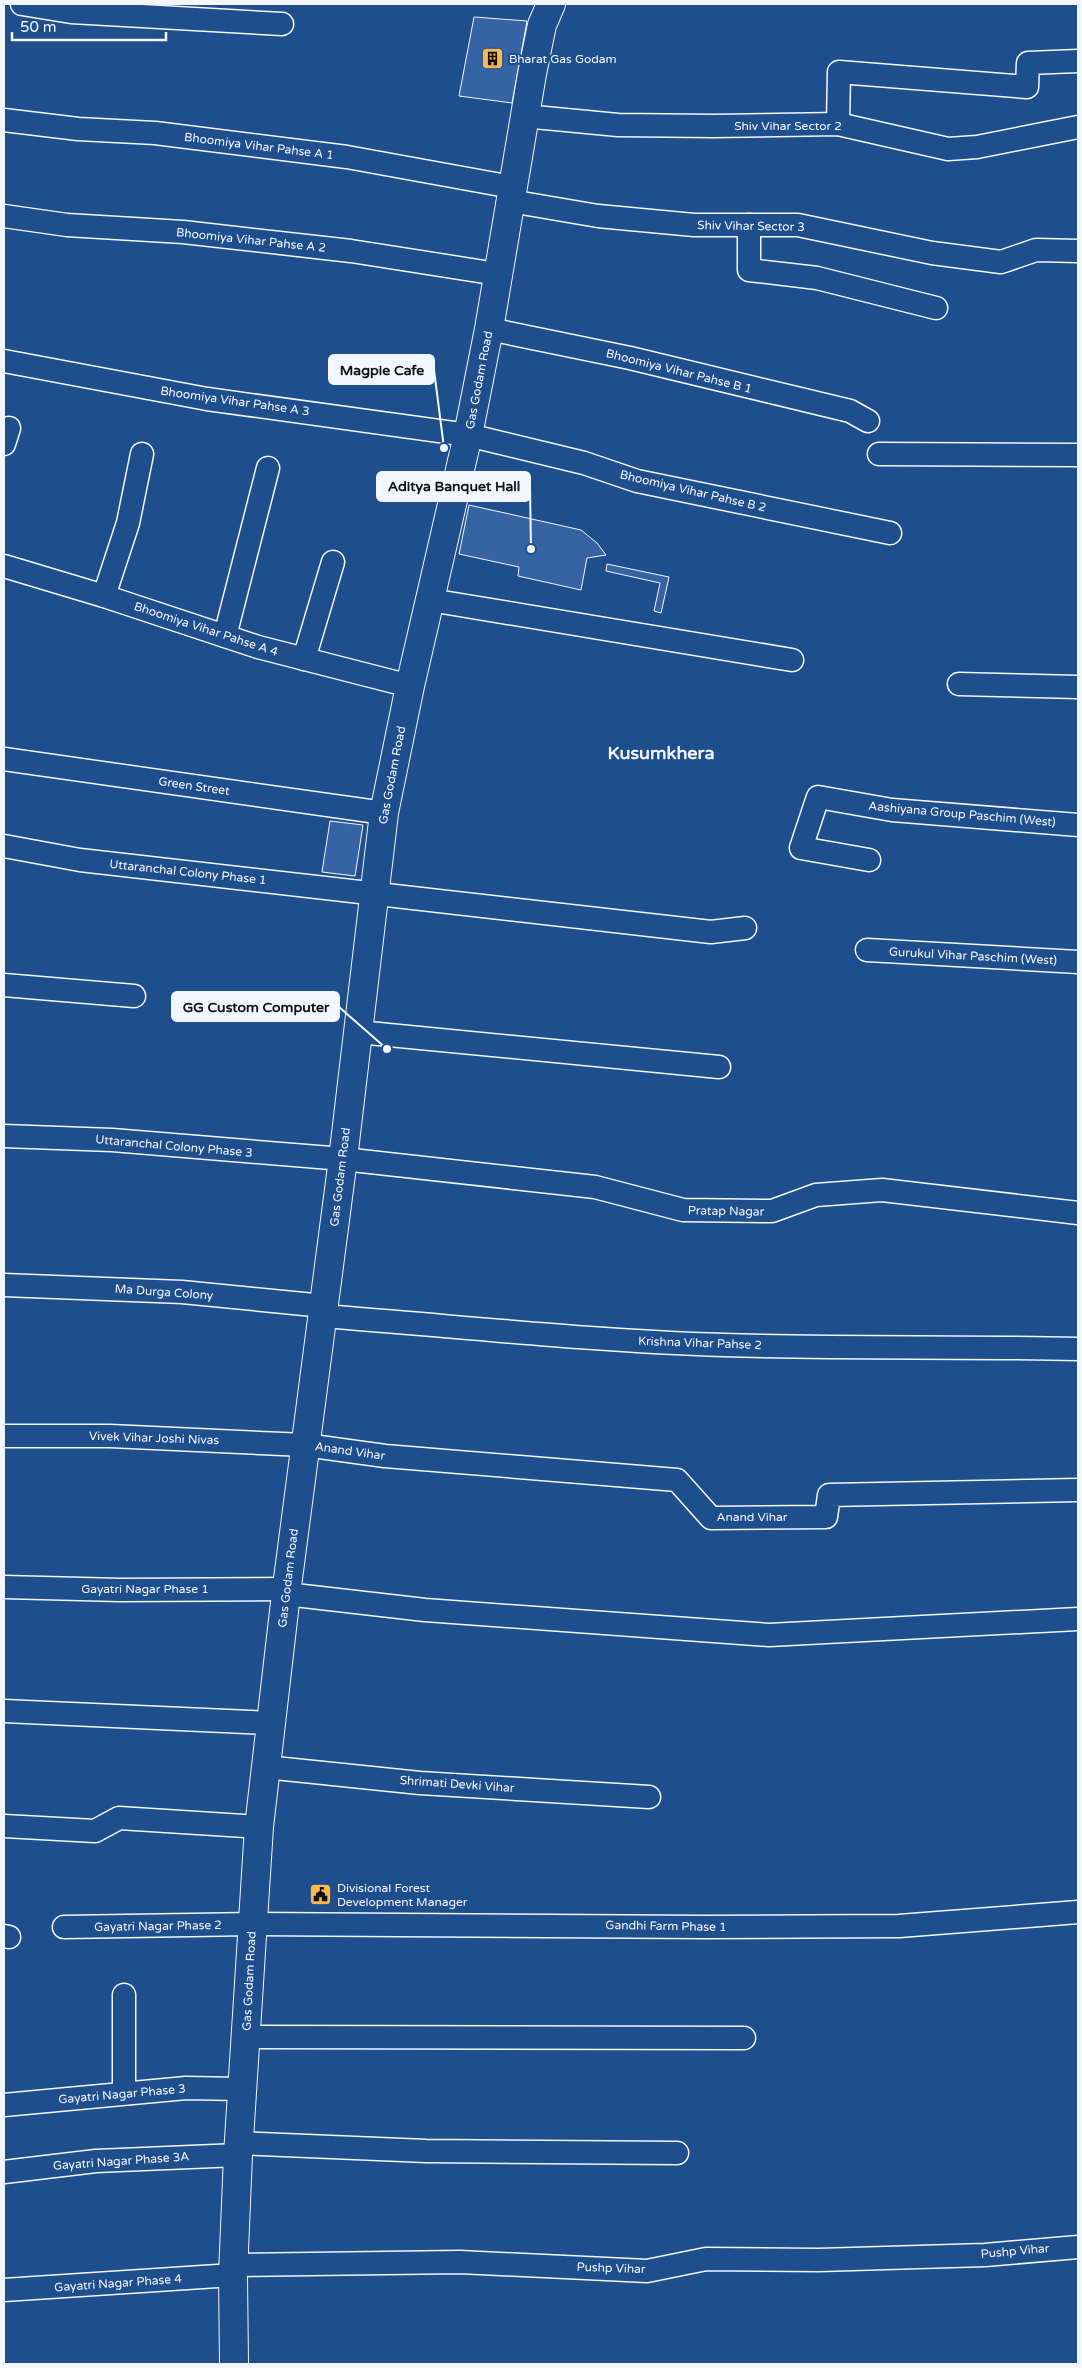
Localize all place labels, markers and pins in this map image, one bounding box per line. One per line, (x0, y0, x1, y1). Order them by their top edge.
building icon: Bharat Gas Godam (481, 47, 505, 71)
place label: Bharat Gas Godam (509, 52, 617, 66)
callout: Magpie Cafe (329, 355, 434, 384)
callout: Aditya Banquet Hall (377, 472, 530, 501)
callout: GG Custom Computer (172, 992, 339, 1021)
place label: Divisional Forest Development Manager (337, 1881, 468, 1909)
public building icon: Divisional Forest Development Manager (309, 1883, 333, 1907)

